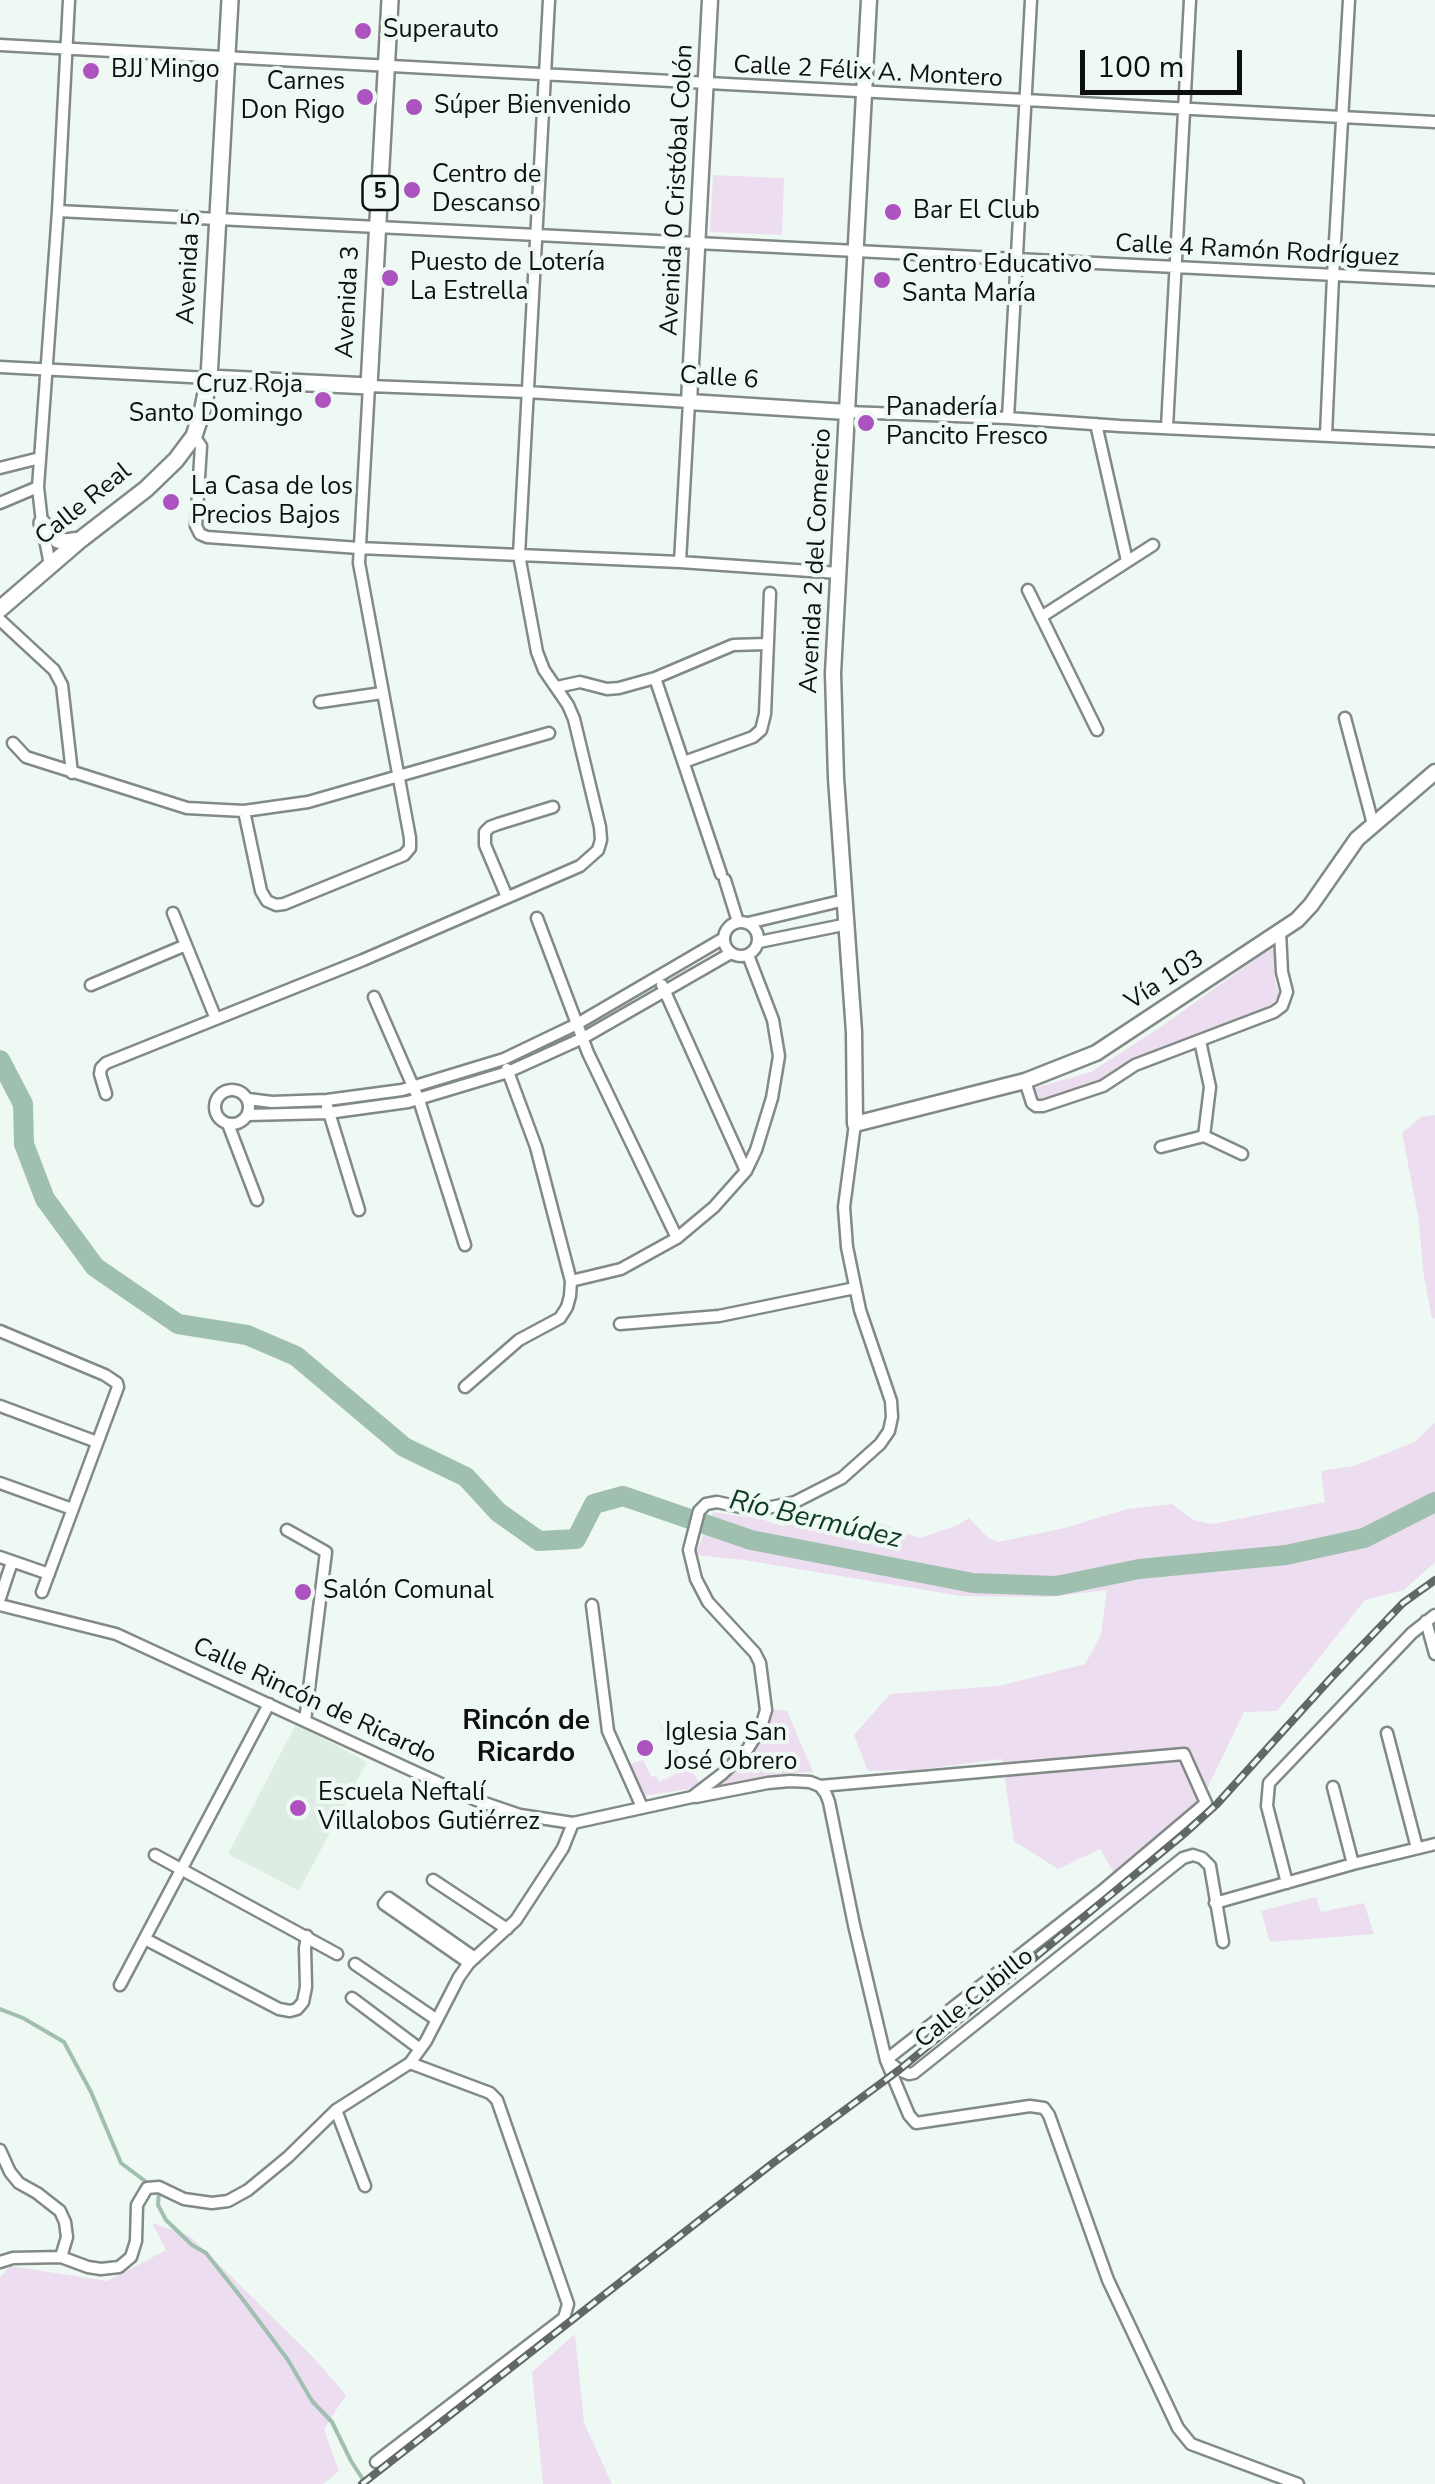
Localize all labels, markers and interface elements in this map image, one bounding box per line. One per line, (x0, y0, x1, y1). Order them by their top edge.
place label: Superauto (383, 16, 499, 46)
marker: Superauto (352, 20, 374, 42)
scale bar (1085, 30, 1248, 92)
street label: Avenida 0 Cristóbal Colón (655, 43, 701, 337)
text: 100 m (1097, 47, 1184, 88)
street label: Calle 2 Félix A. Montero (733, 51, 1003, 95)
place label: BJJ Mingo (111, 56, 220, 86)
marker: BJJ Mingo (80, 60, 102, 82)
place label: Carnes Don Rigo (241, 68, 345, 127)
marker: Carnes Don Rigo (354, 86, 376, 108)
place label: Súper Bienvenido (434, 92, 631, 122)
marker: Súper Bienvenido (403, 96, 425, 118)
place label: Centro de Descanso (432, 161, 541, 220)
road number: 5 (362, 176, 398, 210)
marker: Centro de Descanso (401, 179, 423, 201)
place label: Bar El Club (913, 197, 1040, 227)
marker: Bar El Club (882, 201, 904, 223)
street label: Avenida 5 (172, 211, 208, 325)
street label: Calle 4 Ramón Rodríguez (1114, 230, 1400, 274)
street label: Avenida 3 (331, 245, 367, 359)
place label: Puesto de Lotería La Estrella (410, 249, 605, 308)
place label: Centro Educativo Santa María (902, 251, 1092, 310)
marker: Puesto de Lotería La Estrella (379, 267, 401, 289)
marker: Centro Educativo Santa María (871, 269, 893, 291)
street label: Calle 6 (679, 361, 759, 397)
place label: Cruz Roja Santo Domingo (129, 371, 303, 430)
marker: Cruz Roja Santo Domingo (312, 389, 334, 411)
place label: Panadería Pancito Fresco (886, 394, 1048, 453)
marker: Panadería Pancito Fresco (855, 412, 877, 434)
street label: Avenida 2 del Comercio (795, 428, 839, 694)
street label: Calle Real (30, 457, 138, 553)
place label: La Casa de los Precios Bajos (191, 473, 353, 532)
marker: La Casa de los Precios Bajos (160, 491, 182, 513)
street label: Vía 103 (1120, 945, 1210, 1017)
water label: Río Bermúdez (726, 1485, 904, 1557)
place label: Salón Comunal (323, 1577, 494, 1607)
marker: Salón Comunal (292, 1581, 314, 1603)
street label: Calle Rincón de Ricardo (187, 1632, 441, 1772)
district label: Rincón de Ricardo (462, 1705, 590, 1771)
place label: Iglesia San José Obrero (665, 1719, 797, 1778)
marker: Iglesia San José Obrero (634, 1737, 656, 1759)
place label: Escuela Neftalí Villalobos Gutiérrez (318, 1779, 540, 1838)
marker: Escuela Neftalí Villalobos Gutiérrez (287, 1797, 309, 1819)
street label: Calle Cubillo (910, 1942, 1040, 2056)

